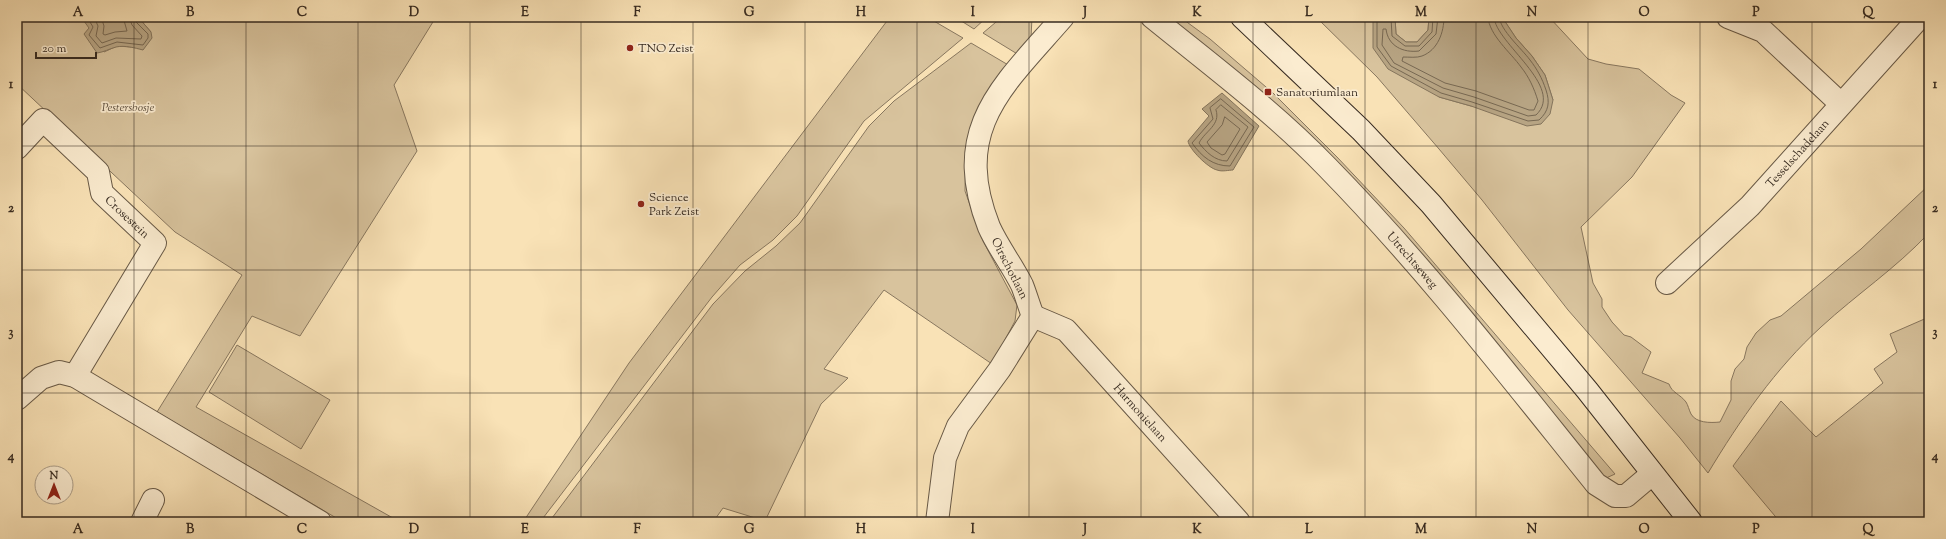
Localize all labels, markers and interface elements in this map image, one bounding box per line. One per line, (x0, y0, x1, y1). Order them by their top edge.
text: A (73, 4, 84, 22)
text: B (186, 4, 195, 22)
text: C (297, 4, 307, 22)
text: D (409, 4, 419, 22)
text: E (521, 4, 529, 22)
text: F (633, 4, 641, 22)
text: G (744, 4, 755, 22)
text: H (856, 4, 867, 22)
text: I (971, 4, 976, 22)
text: J (1082, 4, 1087, 22)
text: K (1192, 4, 1202, 22)
text: L (1305, 4, 1313, 22)
text: M (1415, 4, 1427, 22)
text: N (1527, 4, 1538, 22)
text: O (1638, 4, 1650, 22)
text: P (1752, 4, 1760, 22)
text: Q (1863, 4, 1876, 22)
scale bar (36, 34, 96, 60)
text: 20 m (42, 40, 67, 58)
place label: TNO Zeist (638, 40, 693, 58)
marker: TNO Zeist (625, 43, 635, 53)
text: 1 (9, 76, 14, 94)
text: 1 (1933, 76, 1938, 94)
place label: Sanatoriumlaan (1276, 84, 1358, 102)
marker: Sanatoriumlaan (1263, 87, 1273, 97)
park label: Pestersbosje (102, 99, 155, 117)
street label: Tesselschadelaan (1762, 115, 1834, 193)
place label: Science Park Zeist (649, 189, 699, 221)
street label: Crosestein (100, 192, 153, 243)
marker: Science Park Zeist (636, 199, 646, 209)
text: 2 (8, 200, 15, 218)
text: 2 (1932, 200, 1939, 218)
street label: Utrechtseweg (1382, 228, 1442, 293)
street label: Oirschotlaan (986, 234, 1032, 302)
text: 3 (8, 324, 14, 342)
text: 3 (1932, 324, 1938, 342)
street label: Harmonielaan (1108, 380, 1171, 447)
text: 4 (7, 448, 15, 466)
text: 4 (1931, 448, 1939, 466)
north arrow (34, 465, 74, 505)
text: N (49, 468, 59, 484)
text: A (73, 521, 84, 539)
text: B (186, 521, 195, 539)
text: C (297, 521, 307, 539)
text: D (409, 521, 419, 539)
text: E (521, 521, 529, 539)
text: F (633, 521, 641, 539)
text: G (744, 521, 755, 539)
text: H (856, 521, 867, 539)
text: I (971, 521, 976, 539)
text: J (1082, 521, 1087, 539)
text: K (1192, 521, 1202, 539)
text: L (1305, 521, 1313, 539)
text: M (1415, 521, 1427, 539)
text: N (1527, 521, 1538, 539)
text: O (1638, 521, 1650, 539)
text: P (1752, 521, 1760, 539)
text: Q (1863, 521, 1876, 539)

